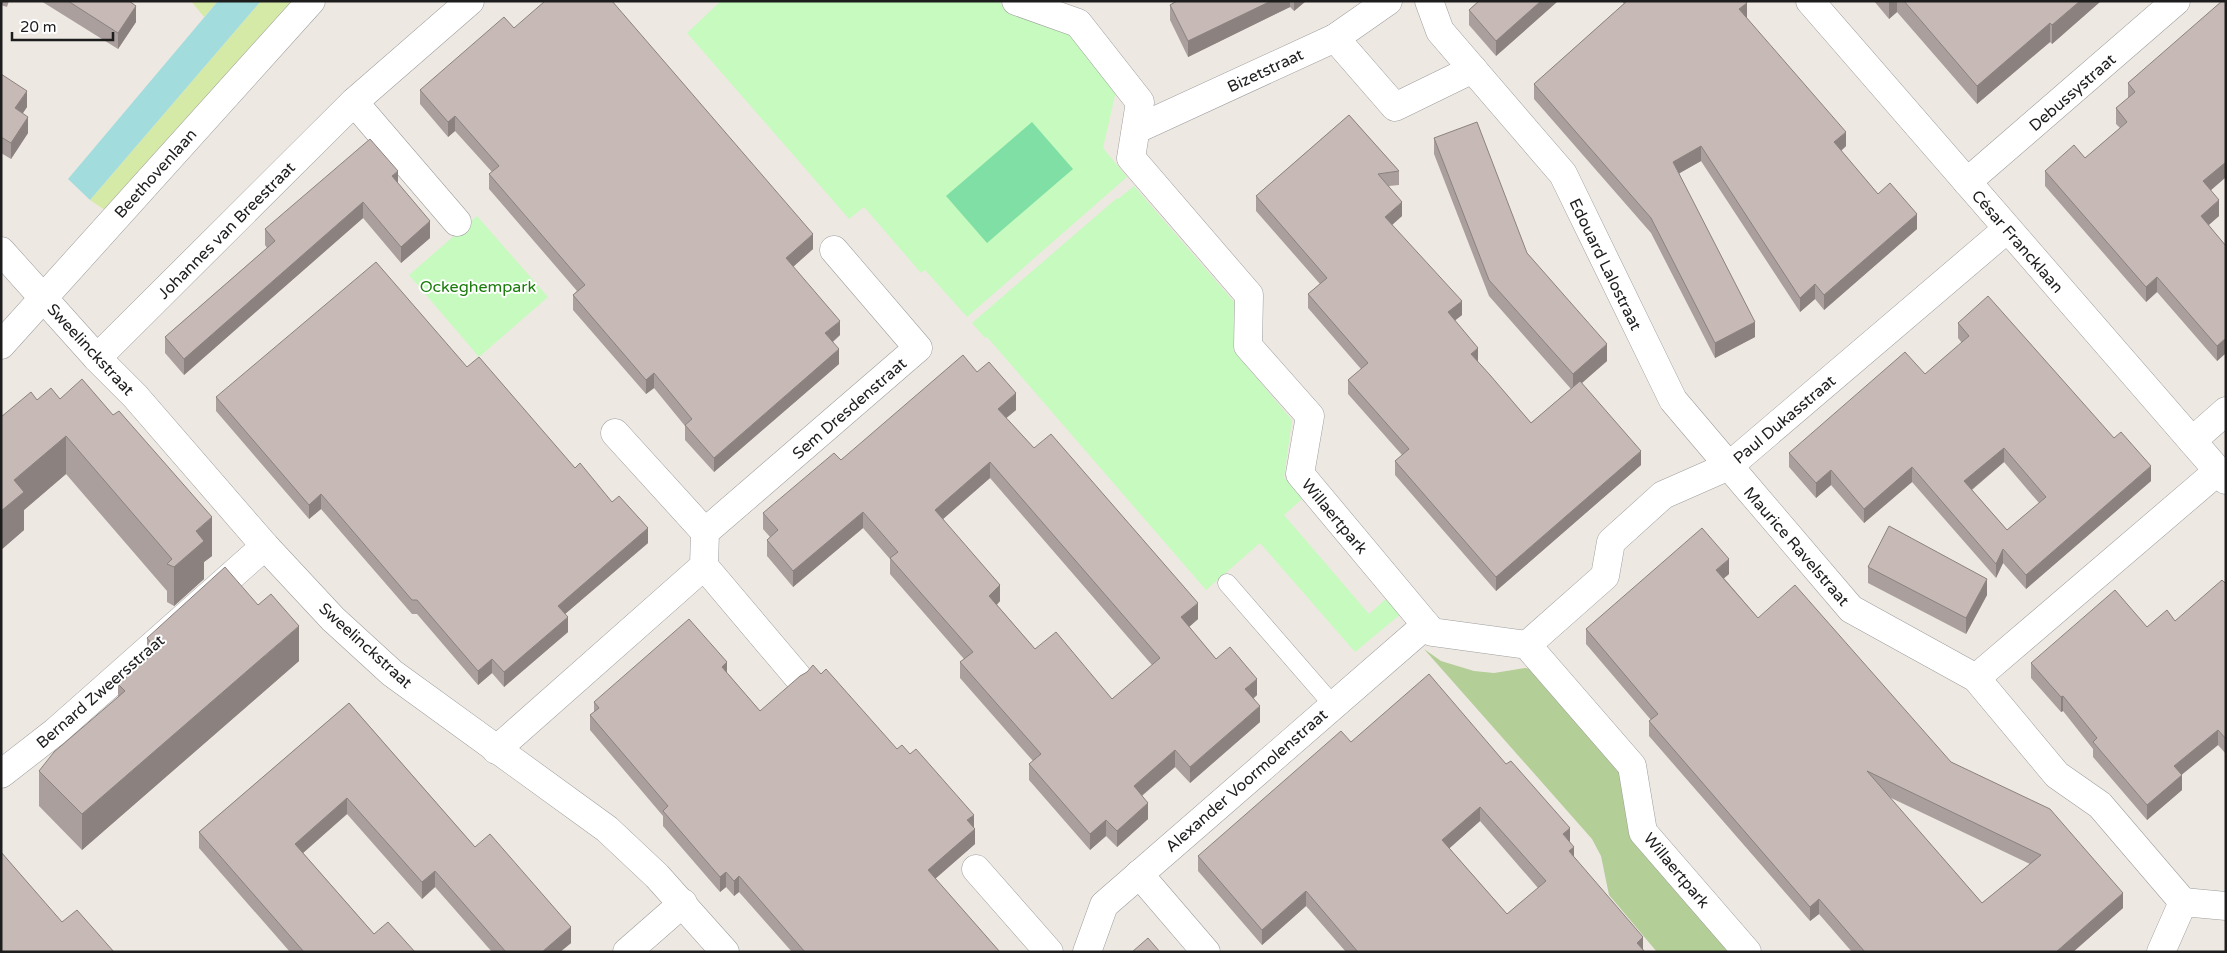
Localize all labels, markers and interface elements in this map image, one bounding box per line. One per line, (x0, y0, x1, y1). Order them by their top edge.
scale bar (12, 10, 114, 42)
text: 20 m (20, 18, 57, 36)
street label: Bizetstraat (1224, 45, 1307, 97)
street label: Debussystraat (2025, 50, 2120, 136)
street label: Beethovenlaan (110, 125, 201, 223)
street label: Johannes van Breestraat (154, 158, 300, 304)
street label: César Francklaan (1967, 186, 2067, 297)
street label: Edouard Lalostraat (1564, 195, 1646, 334)
park label: Ockeghempark (420, 277, 536, 297)
street label: Sweelinckstraat (42, 299, 138, 400)
street label: Sem Dresdenstraat (788, 354, 911, 464)
street label: Paul Dukasstraat (1729, 371, 1840, 468)
street label: Willaertpark (1297, 475, 1372, 559)
street label: Maurice Ravelstraat (1739, 483, 1853, 610)
street label: Sweelinckstraat (315, 599, 416, 693)
street label: Bernard Zweersstraat (32, 631, 169, 753)
street label: Alexander Voormolenstraat (1161, 705, 1332, 857)
street label: Willaertpark (1639, 829, 1714, 913)

